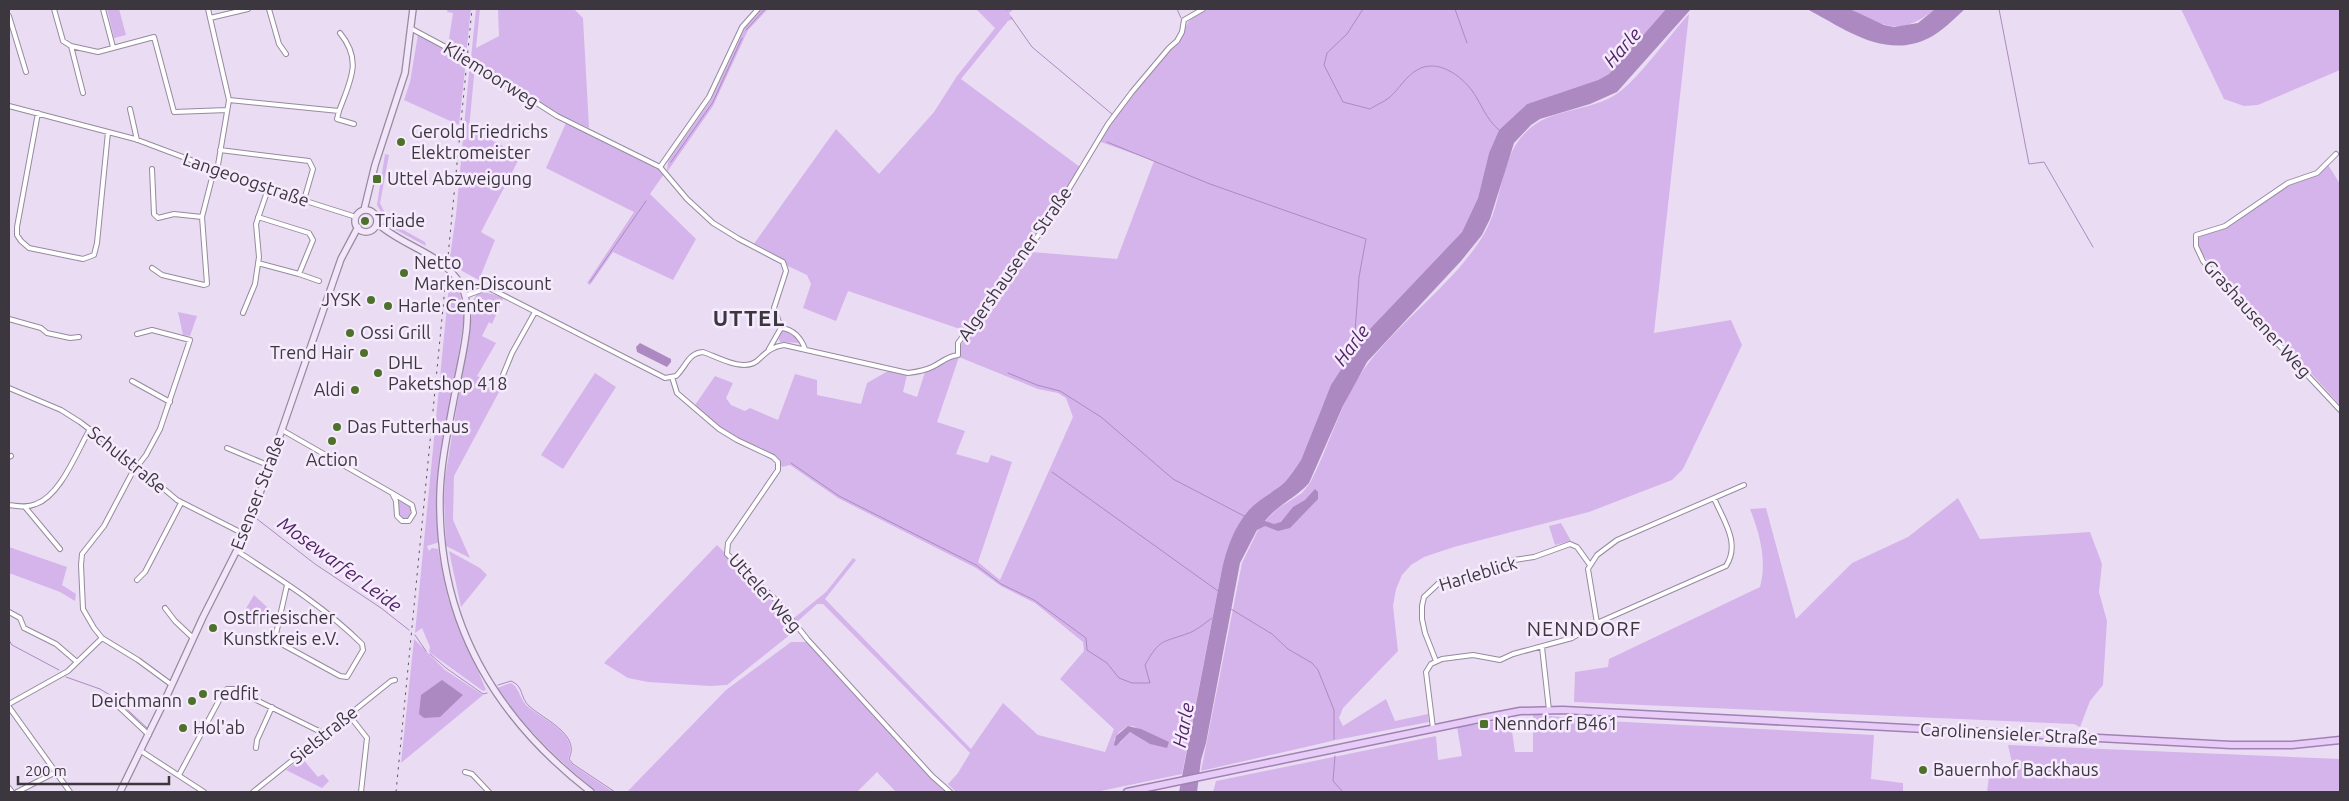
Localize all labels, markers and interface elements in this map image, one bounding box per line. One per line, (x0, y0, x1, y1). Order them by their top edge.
water label: Harle (1599, 23, 1646, 71)
street label: Kliemoorweg (440, 37, 543, 111)
place label: Gerold Friedrichs Elektromeister (411, 121, 548, 162)
marker: Gerold Friedrichs Elektromeister (395, 136, 407, 148)
street label: Langeoogstraße (181, 148, 312, 210)
place label: Uttel Abzweigung (387, 168, 532, 188)
marker: Uttel Abzweigung (371, 173, 383, 185)
street label: Algershausener Straße (953, 183, 1075, 344)
place label: Triade (375, 210, 425, 230)
marker: Triade (359, 215, 371, 227)
place label: Netto Marken-Discount (414, 252, 551, 293)
street label: Grashausener Weg (2200, 255, 2316, 381)
marker: Netto Marken-Discount (398, 267, 410, 279)
place label: JYSK (321, 289, 361, 309)
marker: JYSK (365, 294, 377, 306)
place label: Harle Center (398, 295, 501, 315)
marker: Harle Center (382, 300, 394, 312)
district label: UTTEL (713, 305, 785, 330)
water label: Harle (1329, 320, 1374, 370)
place label: Ossi Grill (360, 322, 431, 342)
marker: Ossi Grill (344, 327, 356, 339)
place label: Trend Hair (270, 342, 354, 362)
marker: Trend Hair (358, 347, 370, 359)
place label: DHL Paketshop 418 (388, 352, 507, 393)
marker: DHL Paketshop 418 (372, 367, 384, 379)
place label: Aldi (314, 379, 345, 399)
marker: Aldi (349, 384, 361, 396)
place label: Das Futterhaus (347, 416, 469, 436)
marker: Das Futterhaus (331, 421, 343, 433)
street label: Schulstraße (84, 422, 171, 497)
street label: Esenser Straße (226, 433, 288, 552)
marker: Action (326, 435, 338, 447)
place label: Action (306, 449, 358, 469)
water label: Mosewarfer Leide (274, 512, 407, 617)
street label: Utteler Weg (725, 549, 806, 636)
street label: Harleblick (1436, 552, 1519, 594)
place label: Ostfriesischer Kunstkreis e.V. (223, 607, 339, 648)
district label: NENNDORF (1527, 617, 1641, 640)
marker: Ostfriesischer Kunstkreis e.V. (207, 622, 219, 634)
place label: redfit (213, 683, 259, 703)
marker: redfit (197, 688, 209, 700)
place label: Deichmann (91, 690, 182, 710)
marker: Deichmann (186, 695, 198, 707)
water label: Harle (1168, 700, 1198, 749)
street label: Sielstraße (286, 701, 361, 767)
place label: Nenndorf B461 (1494, 713, 1618, 733)
place label: Hol'ab (193, 717, 245, 737)
marker: Nenndorf B461 (1478, 718, 1490, 730)
street label: Carolinensieler Straße (1920, 718, 2099, 748)
marker: Hol'ab (177, 722, 189, 734)
scale bar (18, 754, 169, 786)
place label: Bauernhof Backhaus (1933, 759, 2099, 779)
text: 200 m (25, 762, 67, 779)
marker: Bauernhof Backhaus (1917, 764, 1929, 776)

